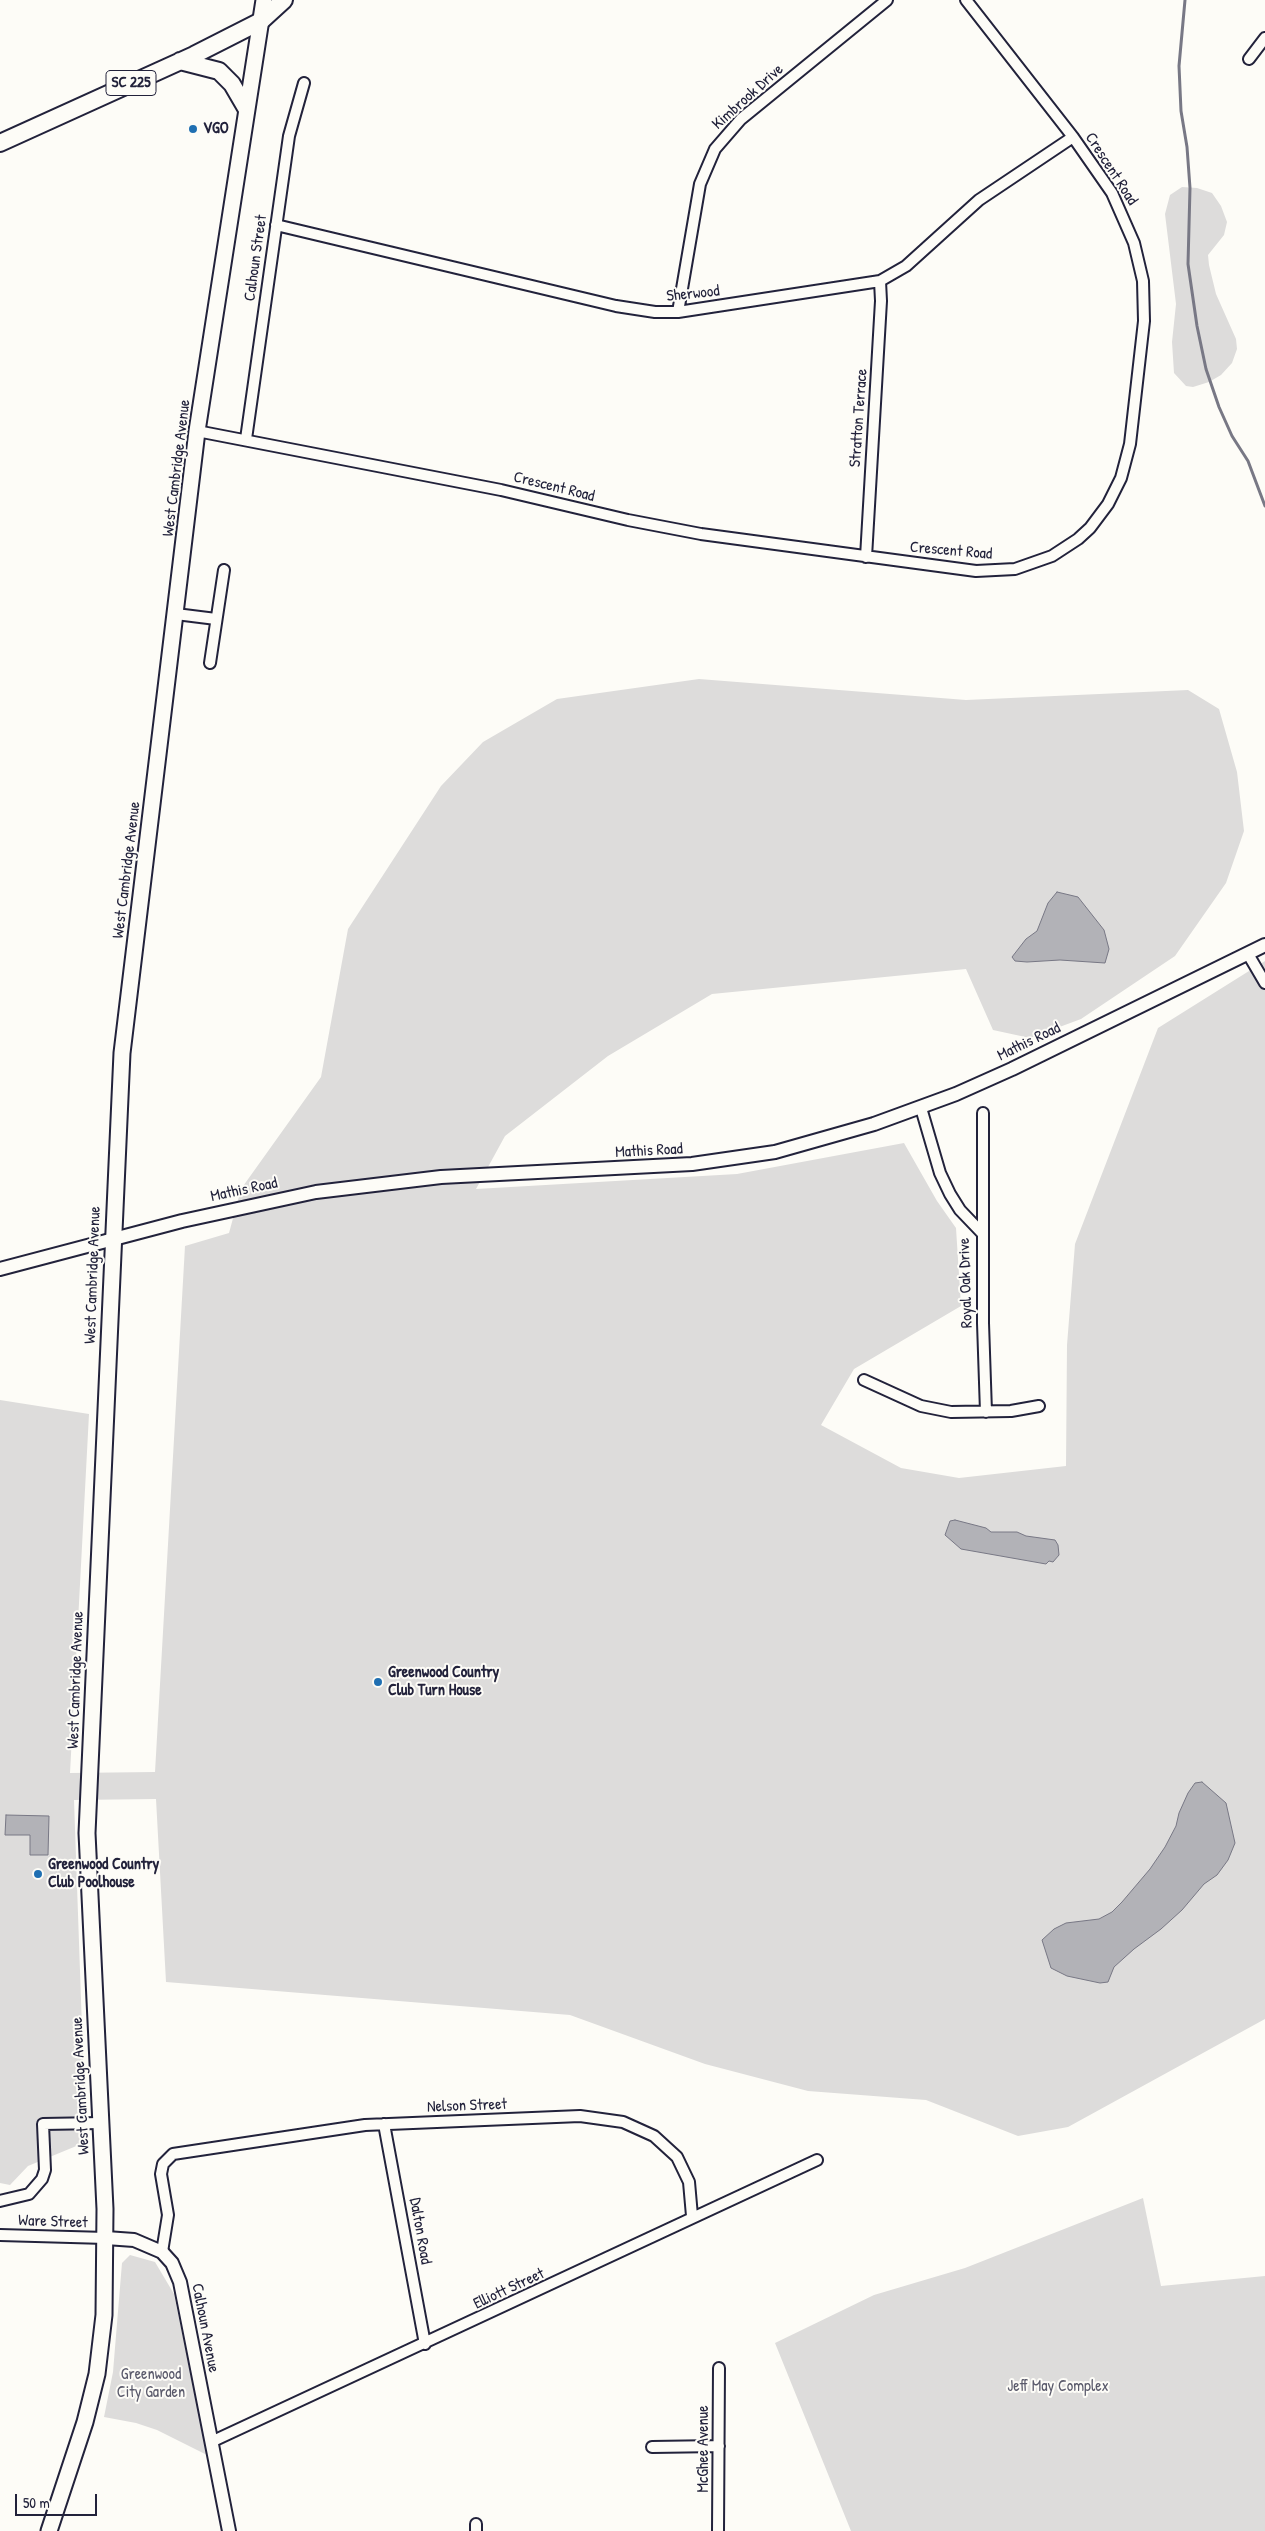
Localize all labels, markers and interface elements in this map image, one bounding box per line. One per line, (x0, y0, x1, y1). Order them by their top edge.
street label: Kimbrook Drive (709, 60, 787, 134)
road number: SC 225 (106, 70, 156, 96)
place label: VGO (203, 119, 229, 139)
marker: VGO (187, 123, 199, 135)
street label: Crescent Road (1080, 129, 1142, 209)
street label: Calhoun Street (240, 214, 272, 302)
street label: Sherwood (666, 282, 720, 306)
street label: Stratton Terrace (846, 368, 872, 468)
street label: West Cambridge Avenue (159, 398, 195, 538)
street label: Crescent Road (512, 468, 596, 506)
street label: Crescent Road (909, 538, 993, 564)
street label: West Cambridge Avenue (109, 800, 145, 940)
street label: Mathis Road (994, 1019, 1064, 1065)
street label: Mathis Road (615, 1140, 683, 1162)
street label: Mathis Road (209, 1174, 279, 1206)
street label: West Cambridge Avenue (81, 1206, 105, 1344)
street label: Royal Oak Drive (955, 1238, 977, 1328)
street label: West Cambridge Avenue (64, 1611, 88, 1749)
place label: Greenwood Country Club Turn House (388, 1663, 499, 1701)
marker: Greenwood Country Club Turn House (372, 1676, 384, 1688)
place label: Greenwood Country Club Poolhouse (48, 1855, 159, 1893)
marker: Greenwood Country Club Poolhouse (32, 1868, 44, 1880)
street label: West Cambridge Avenue (68, 2017, 94, 2155)
street label: Nelson Street (427, 2095, 507, 2117)
street label: Dalton Road (405, 2196, 435, 2266)
street label: Ware Street (18, 2211, 88, 2233)
street label: Elliott Street (471, 2264, 547, 2314)
street label: Calhoun Avenue (187, 2282, 223, 2374)
park label: Greenwood City Garden (117, 2365, 185, 2403)
park label: Jeff May Complex (1007, 2377, 1109, 2397)
street label: McGhee Avenue (694, 2405, 714, 2493)
scale bar (18, 2484, 100, 2516)
text: 50 m (23, 2492, 50, 2513)

